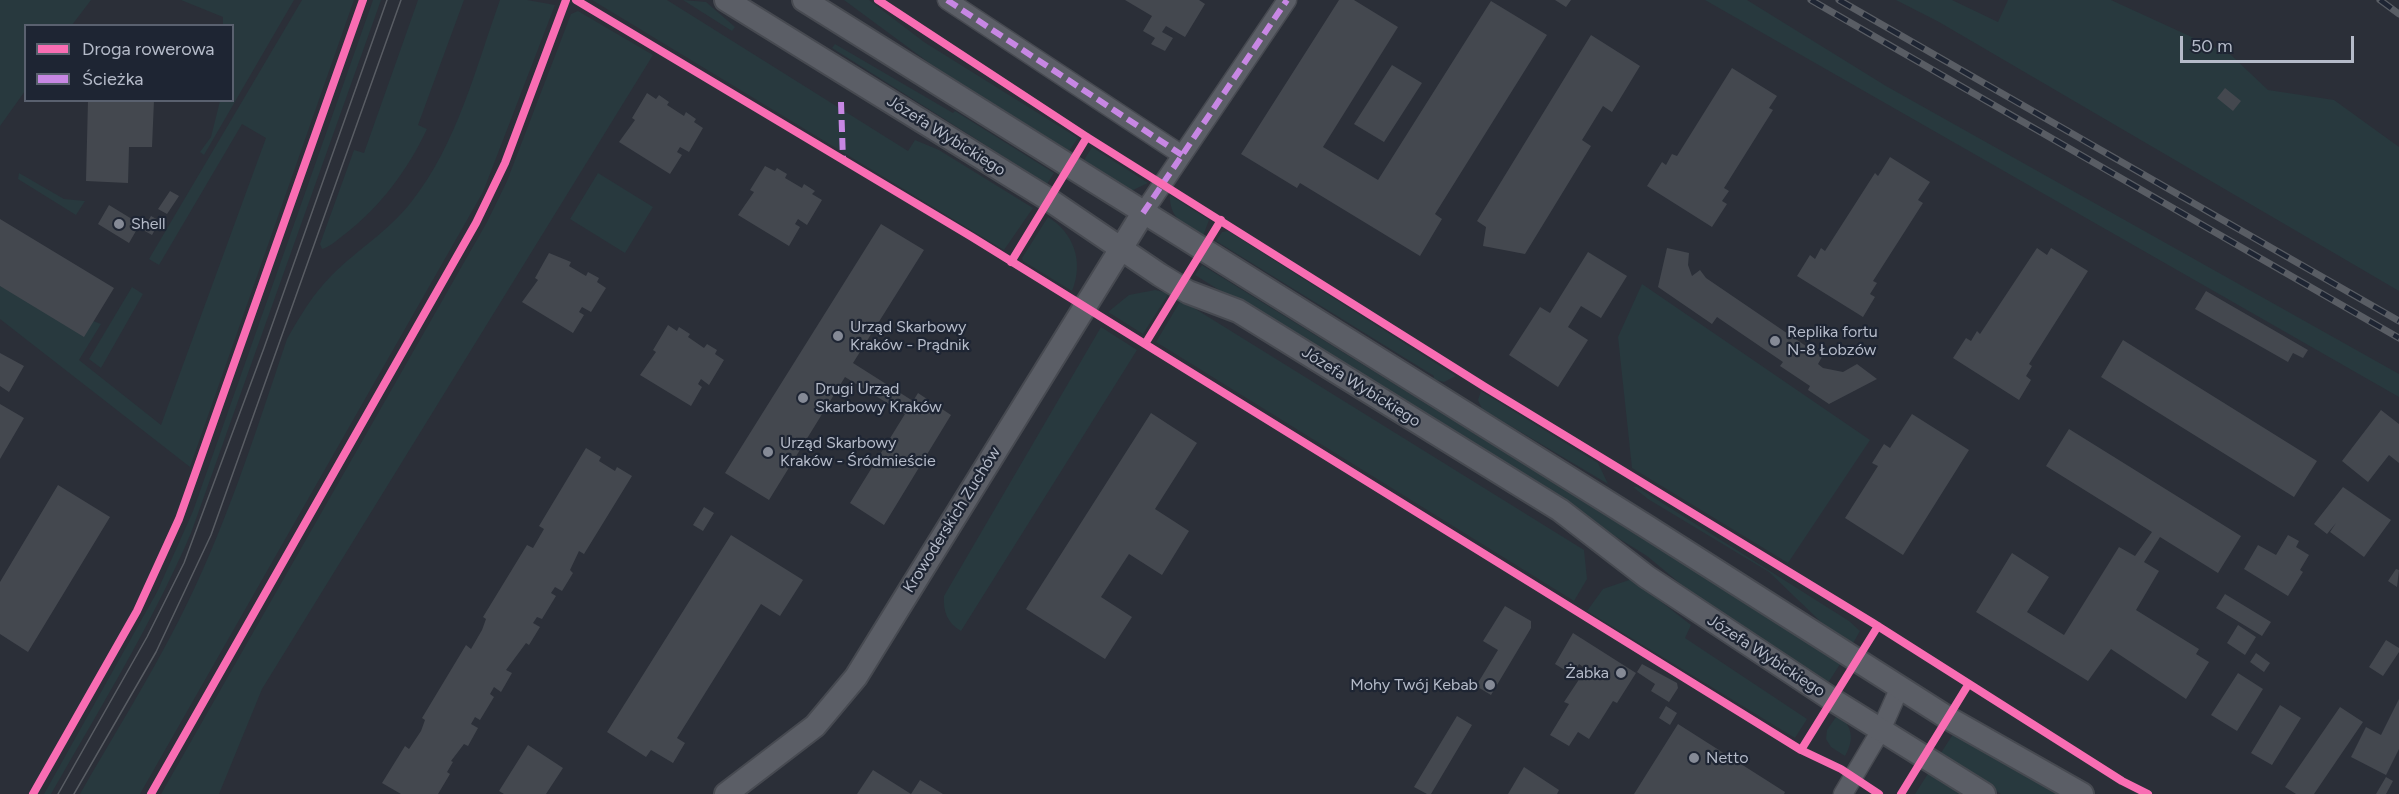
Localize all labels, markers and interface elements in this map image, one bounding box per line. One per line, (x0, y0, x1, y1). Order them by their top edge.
legend (24, 24, 234, 102)
scale bar (2183, 24, 2357, 62)
text: 50 m (2191, 35, 2233, 57)
text: Droga rowerowa (82, 38, 214, 60)
text: Ścieżka (82, 68, 143, 90)
street label: Józefa Wybickiego (883, 92, 1009, 180)
place label: Shell (131, 214, 166, 234)
marker: Shell (112, 217, 126, 231)
place label: Urząd Skarbowy Kraków - Prądnik (850, 317, 970, 355)
place label: Replika fortu N-8 Łobzów (1787, 322, 1878, 360)
marker: Urząd Skarbowy Kraków - Prądnik (831, 329, 845, 343)
marker: Replika fortu N-8 Łobzów (1768, 334, 1782, 348)
street label: Józefa Wybickiego (1298, 343, 1424, 431)
place label: Drugi Urząd Skarbowy Kraków (815, 379, 942, 417)
marker: Drugi Urząd Skarbowy Kraków (796, 391, 810, 405)
place label: Urząd Skarbowy Kraków - Śródmieście (780, 433, 936, 471)
street label: Krowoderskich Zuchów (899, 444, 1005, 596)
marker: Urząd Skarbowy Kraków - Śródmieście (761, 445, 775, 459)
street label: Józefa Wybickiego (1704, 611, 1828, 701)
place label: Żabka (1565, 663, 1609, 683)
marker: Żabka (1614, 666, 1628, 680)
place label: Mohy Twój Kebab (1350, 675, 1478, 695)
marker: Mohy Twój Kebab (1483, 678, 1497, 692)
place label: Netto (1706, 748, 1748, 768)
marker: Netto (1687, 751, 1701, 765)

